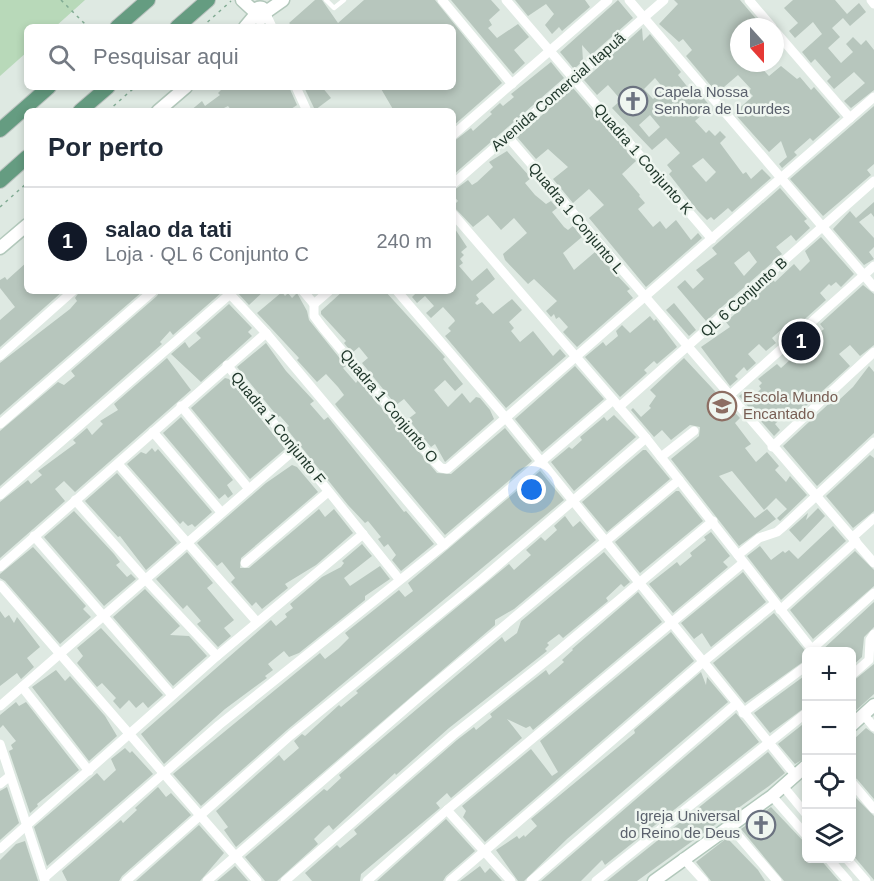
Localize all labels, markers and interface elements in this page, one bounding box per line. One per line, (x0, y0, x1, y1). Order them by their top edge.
north arrow (730, 18, 784, 72)
search box (24, 24, 456, 90)
street label: Avenida Comercial Itapuã (487, 29, 628, 154)
icon: search (45, 41, 78, 74)
text: Pesquisar aqui (93, 44, 239, 69)
place label: Capela Nossa Senhora de Lourdes (654, 83, 790, 117)
church icon: Capela Nossa Senhora de Lourdes (617, 85, 649, 117)
street label: Quadra 1 Conjunto K (591, 100, 696, 217)
text: Por perto (48, 132, 164, 162)
street label: Quadra 1 Conjunto L (525, 159, 628, 276)
text: salao da tati (105, 217, 232, 242)
text: 1 (62, 230, 73, 252)
text: 240 m (376, 230, 432, 252)
text: Loja · QL 6 Conjunto C (105, 243, 309, 265)
street label: QL 6 Conjunto B (697, 253, 790, 340)
pin: 1 (782, 318, 820, 364)
street label: Quadra 1 Conjunto O (337, 346, 442, 466)
street label: Quadra 1 Conjunto F (228, 368, 329, 487)
place label: Escola Mundo Encantado (743, 388, 838, 422)
school or university icon: Escola Mundo Encantado (706, 390, 738, 422)
your location (517, 475, 546, 504)
map controls (802, 647, 856, 863)
button: + (802, 647, 856, 701)
button: − (802, 701, 856, 755)
button: locate (802, 755, 856, 809)
place label: Igreja Universal do Reino de Deus (620, 807, 740, 841)
church icon: Igreja Universal do Reino de Deus (745, 809, 777, 841)
button: layers (802, 809, 856, 863)

